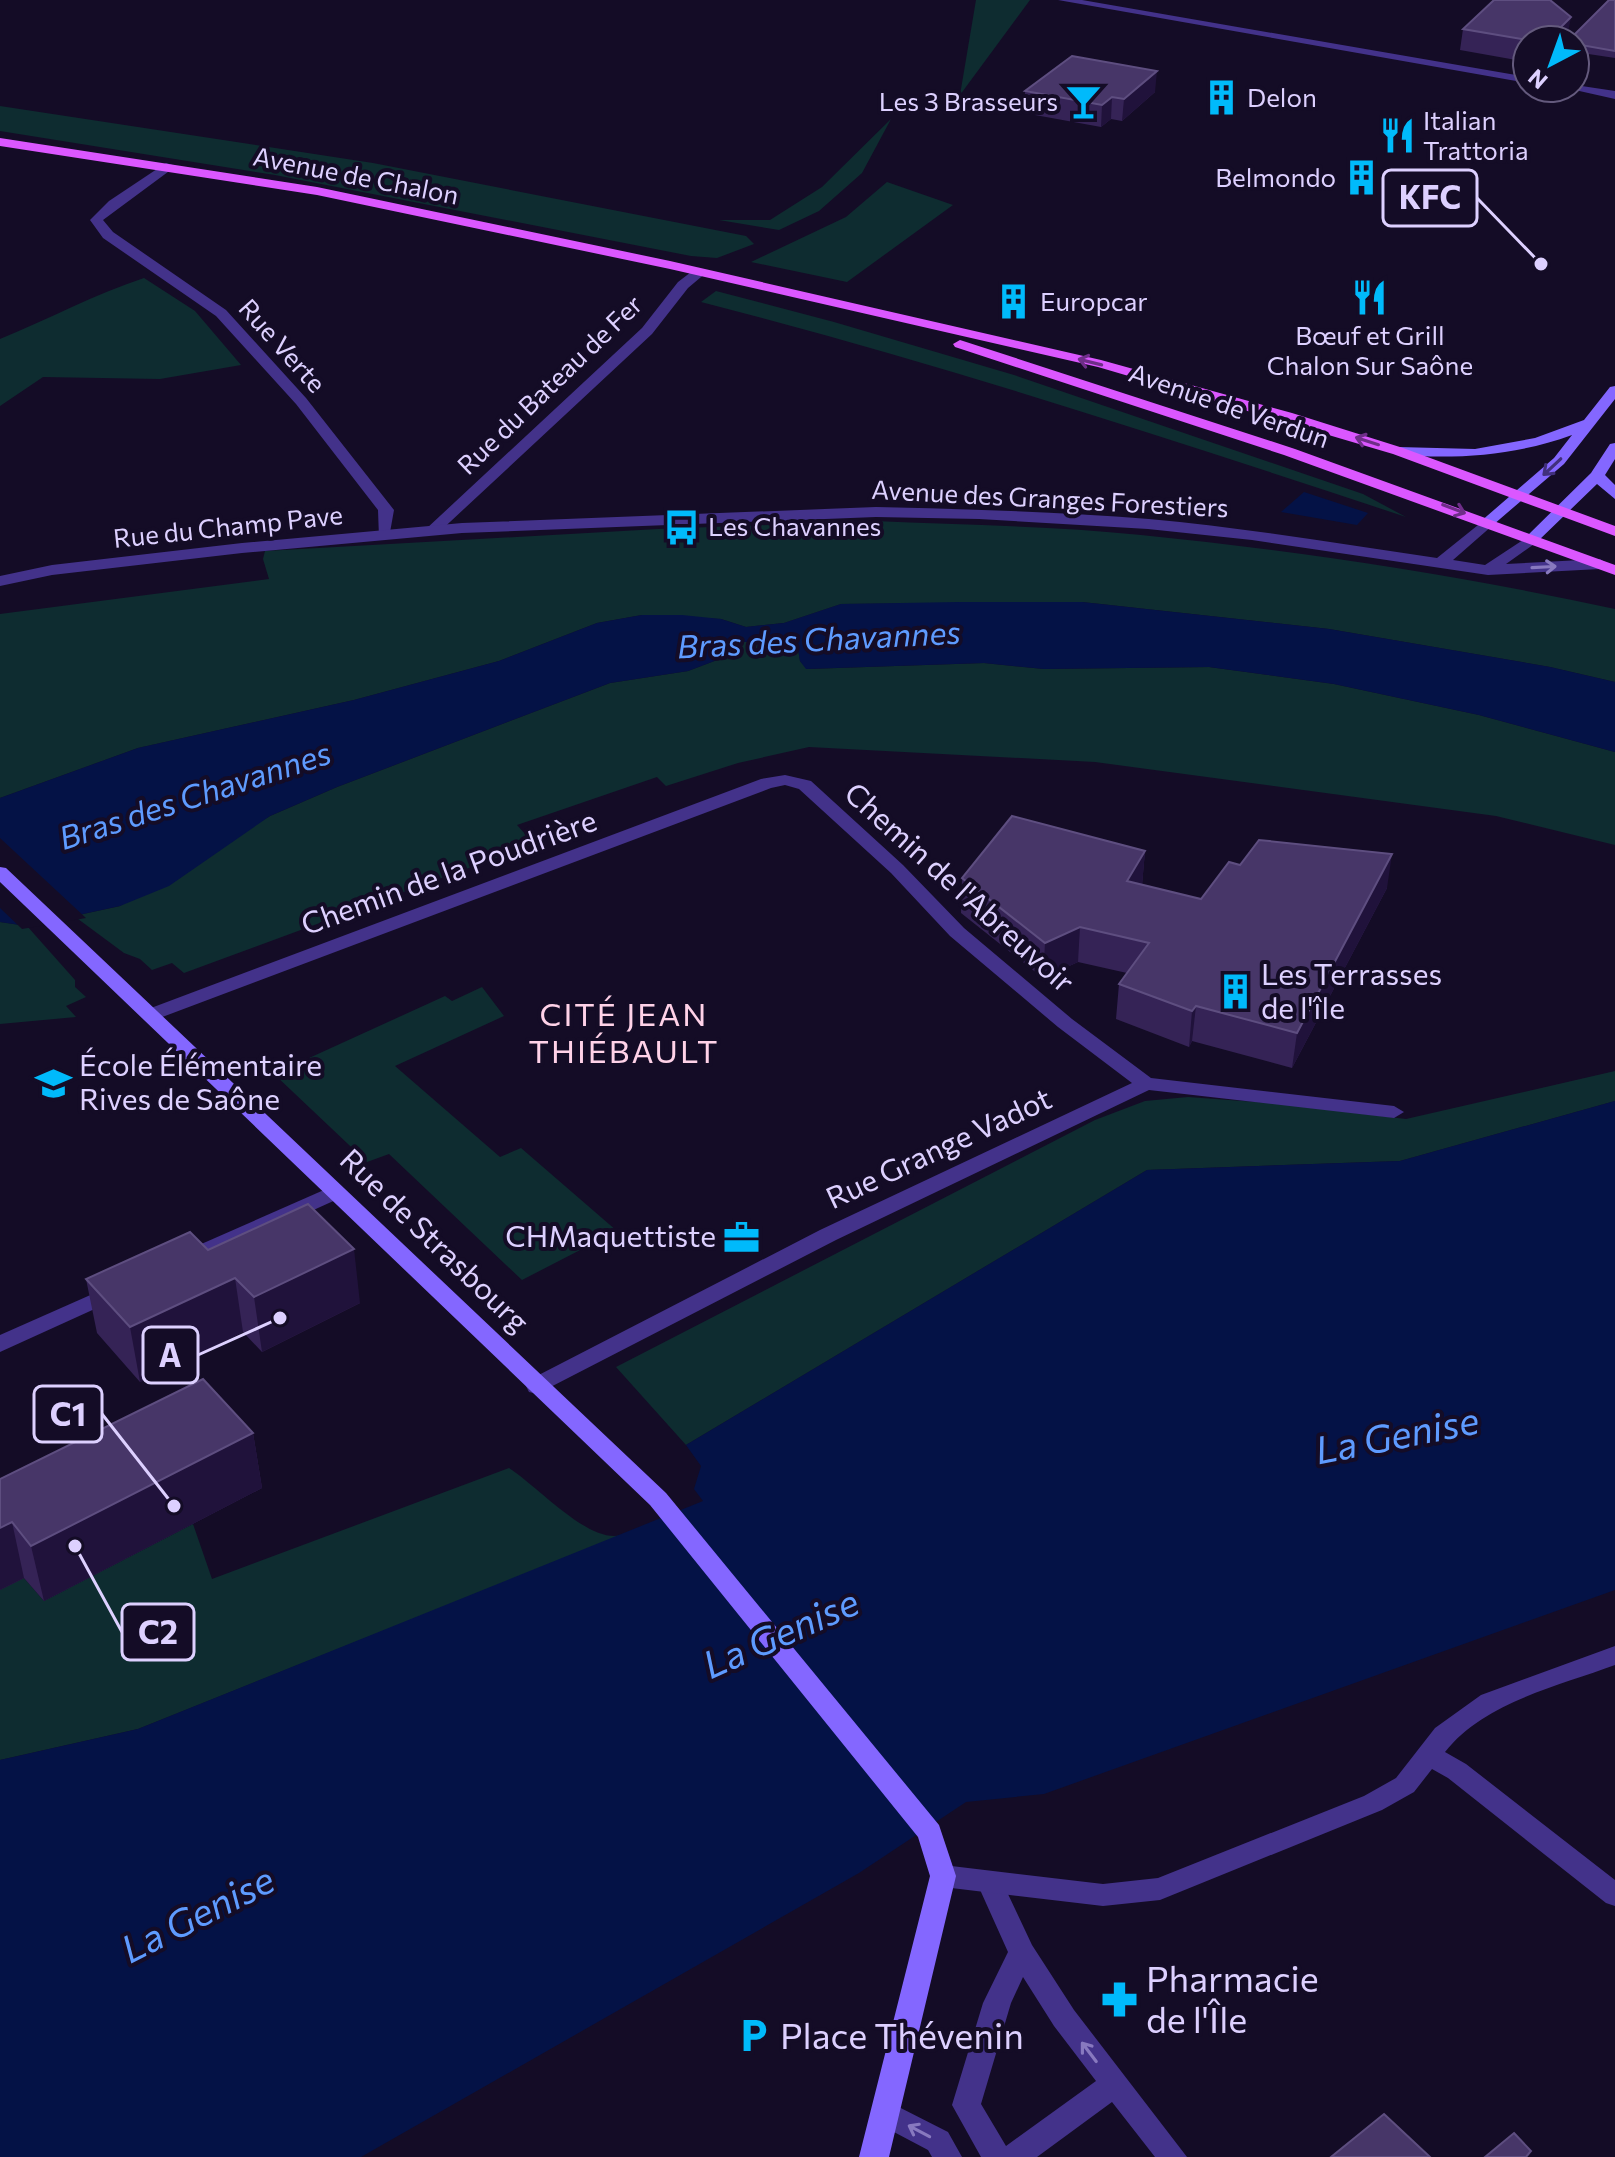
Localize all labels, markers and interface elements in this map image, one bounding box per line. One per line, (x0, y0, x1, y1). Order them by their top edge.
north arrow (1511, 24, 1591, 104)
text: N (1522, 64, 1553, 95)
building icon: Delon (1202, 79, 1240, 117)
place label: Delon (1247, 81, 1317, 112)
bar icon: Les 3 Brasseurs (1065, 83, 1103, 121)
place label: Les 3 Brasseurs (879, 85, 1058, 116)
place label: Italian Trattoria (1423, 104, 1529, 165)
restaurant icon: Italian Trattoria (1378, 117, 1416, 155)
street label: Avenue de Chalon (251, 139, 462, 210)
building icon: Belmondo (1343, 159, 1381, 197)
place label: Belmondo (1215, 161, 1336, 192)
callout: KFC (1383, 170, 1477, 226)
text: KFC (1399, 176, 1461, 216)
restaurant icon: Bœuf et Grill Chalon Sur Saône (1351, 278, 1389, 316)
building icon: Europcar (995, 283, 1033, 321)
place label: Europcar (1040, 285, 1148, 316)
street label: Rue du Bateau de Fer (450, 288, 648, 480)
street label: Rue Verte (233, 292, 333, 398)
place label: Bœuf et Grill Chalon Sur Saône (1267, 319, 1473, 380)
one-way arrow (1077, 354, 1103, 369)
street label: Avenue de Verdun (1125, 356, 1334, 453)
one-way arrow (1354, 433, 1380, 448)
one-way arrow (1542, 457, 1562, 476)
street label: Avenue des Granges Forestiers (871, 473, 1229, 522)
street label: Rue du Champ Pave (112, 498, 344, 553)
one-way arrow (1442, 503, 1467, 518)
bus stop icon: Les Chavannes (663, 508, 701, 546)
place label: Les Chavannes (708, 510, 881, 541)
one-way arrow (1530, 559, 1557, 574)
water label: Bras des Chavannes (676, 611, 962, 665)
water label: Bras des Chavannes (53, 731, 336, 857)
street label: Chemin de l'Abreuvoir (838, 773, 1083, 999)
street label: Chemin de la Poudrière (295, 800, 601, 941)
place label: Les Terrasses de l'île (1261, 954, 1442, 1025)
building icon: Les Terrasses de l'île (1216, 973, 1254, 1011)
district label: CITÉ JEAN THIÉBAULT (528, 993, 720, 1070)
place label: École Élémentaire Rives de Saône (79, 1045, 322, 1116)
school or university icon: École Élémentaire Rives de Saône (34, 1064, 72, 1102)
street label: Rue Grange Vadot (819, 1078, 1057, 1215)
street label: Rue de Strasbourg (334, 1140, 538, 1339)
place label: CHMaquettiste (505, 1216, 716, 1253)
office icon: CHMaquettiste (723, 1218, 761, 1256)
callout: A (143, 1327, 198, 1383)
text: A (159, 1334, 182, 1374)
callout: C1 (34, 1386, 102, 1442)
text: C1 (50, 1393, 86, 1433)
water label: La Genise (1311, 1395, 1482, 1472)
water label: La Genise (695, 1577, 865, 1687)
callout: C2 (122, 1604, 194, 1660)
text: C2 (138, 1611, 178, 1651)
water label: La Genise (112, 1854, 281, 1971)
place label: Pharmacie de l'Île (1146, 1955, 1319, 2040)
pharmacy icon: Pharmacie de l'Île (1101, 1981, 1139, 2019)
place label: Place Thévenin (780, 2012, 1024, 2056)
parking icon: Place Thévenin (735, 2017, 773, 2055)
one-way arrow (1080, 2042, 1097, 2063)
one-way arrow (908, 2123, 932, 2139)

